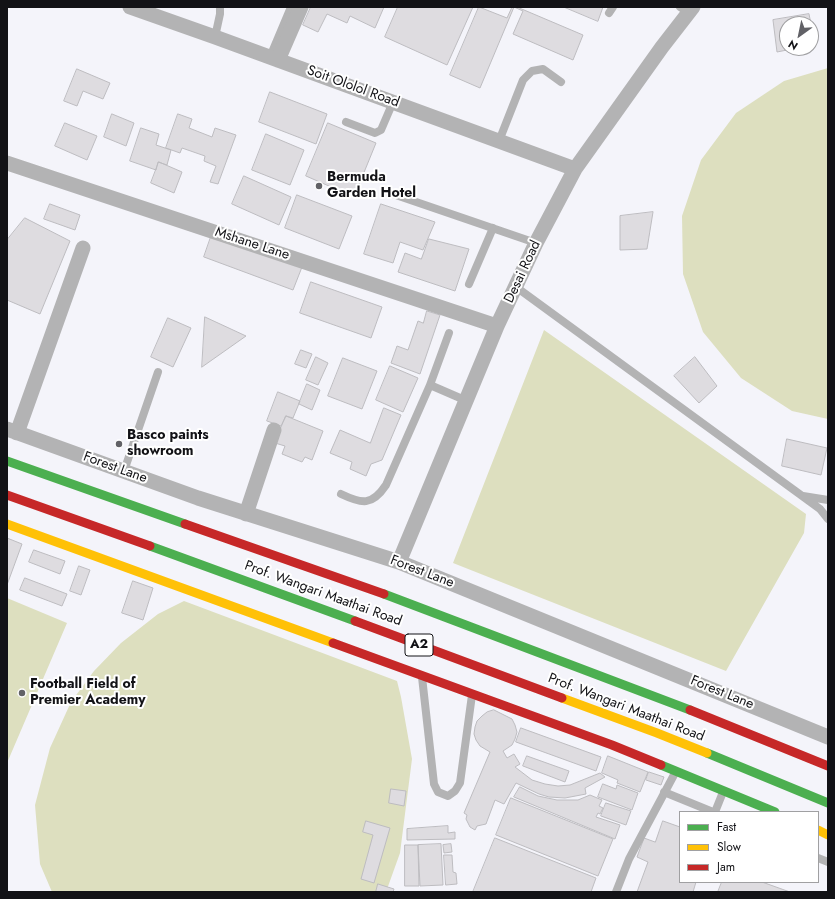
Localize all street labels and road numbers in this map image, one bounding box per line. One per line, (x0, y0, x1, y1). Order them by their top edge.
street label: Soit Ololol Road (305, 63, 401, 111)
street label: Mshane Lane (213, 224, 291, 264)
street label: Desai Road (501, 238, 545, 306)
street label: Forest Lane (81, 449, 149, 487)
street label: Forest Lane (388, 552, 456, 592)
street label: Prof. Wangari Maathai Road (242, 558, 404, 630)
road number: A2 (405, 634, 433, 656)
street label: Prof. Wangari Maathai Road (545, 670, 707, 746)
street label: Forest Lane (688, 673, 756, 713)

